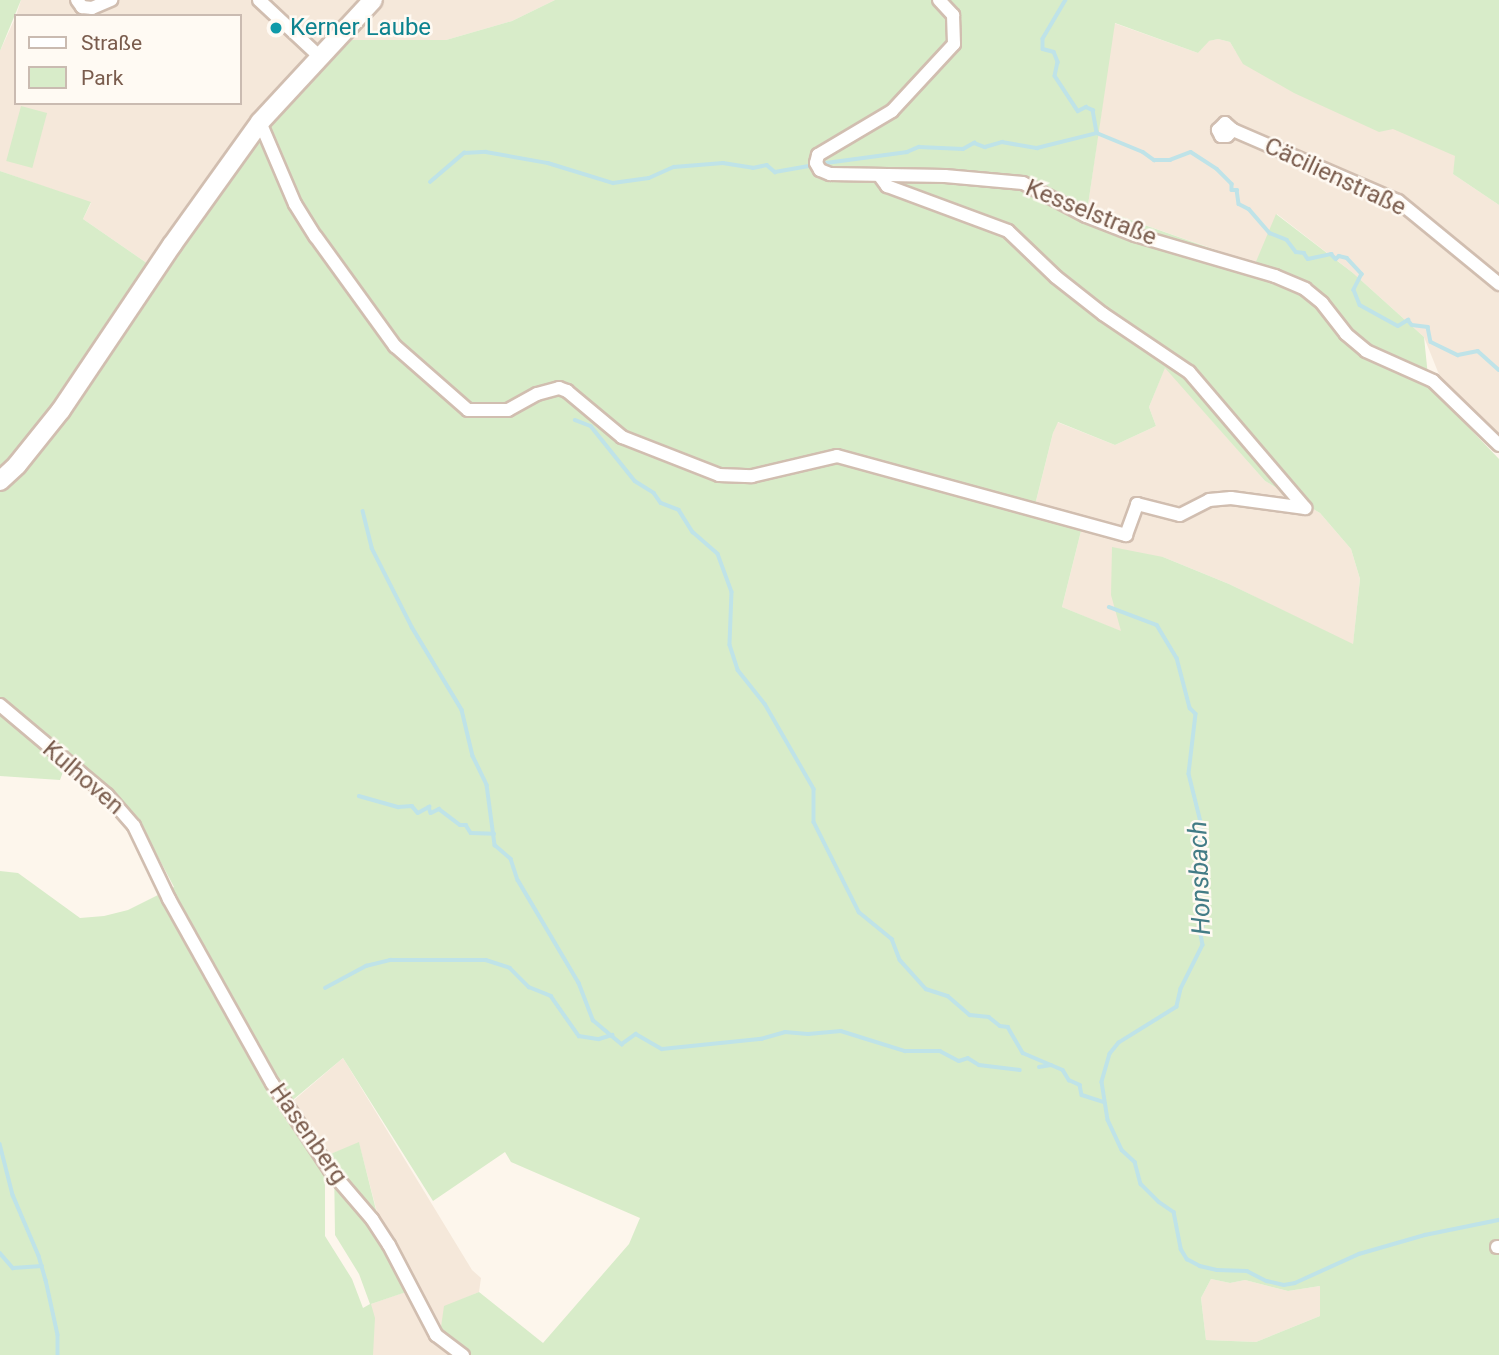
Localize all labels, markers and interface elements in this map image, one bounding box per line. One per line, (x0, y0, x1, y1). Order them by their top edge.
legend (14, 14, 242, 105)
place label: Kerner Laube (290, 14, 431, 42)
marker: Kerner Laube (268, 20, 284, 36)
text: Straße (81, 31, 142, 55)
text: Park (81, 66, 123, 90)
street label: Cäcilienstraße (1260, 132, 1410, 222)
street label: Kesselstraße (1021, 174, 1161, 252)
street label: Kulhoven (37, 735, 129, 821)
water label: Honsbach (1182, 820, 1218, 936)
street label: Hasenberg (263, 1078, 353, 1190)

